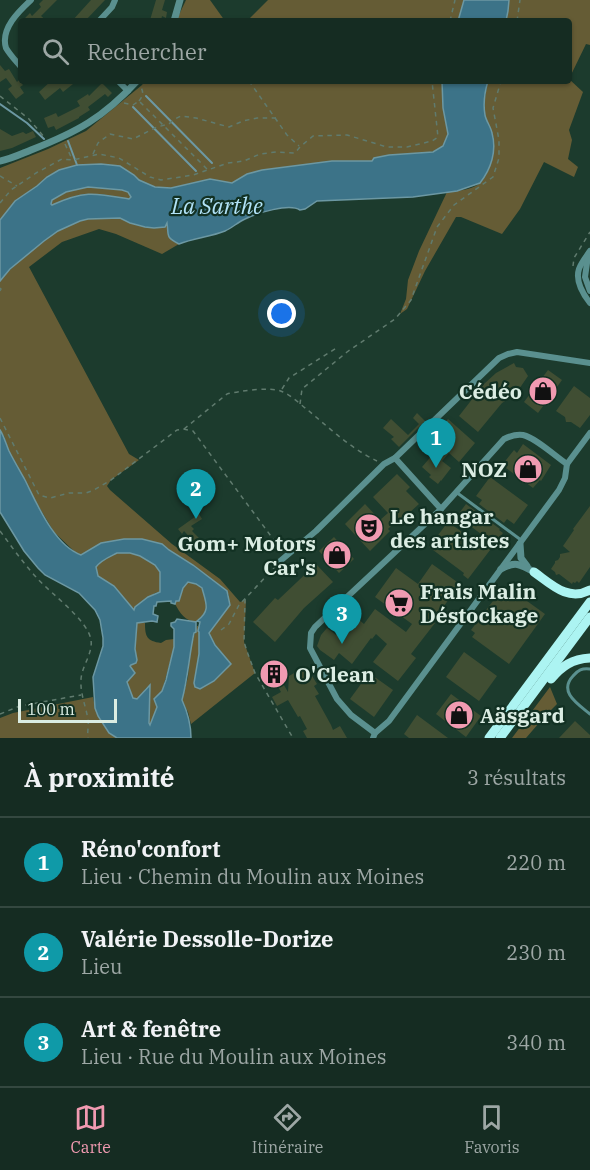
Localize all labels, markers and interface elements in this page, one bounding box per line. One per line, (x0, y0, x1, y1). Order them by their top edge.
search box (18, 18, 572, 84)
icon: search (39, 35, 72, 68)
text: Rechercher (87, 37, 206, 66)
water label: La Sarthe (170, 191, 263, 220)
your location (267, 299, 296, 328)
shop icon: Cédéo (527, 375, 559, 407)
place label: Cédéo (459, 377, 522, 405)
pin: 1 (416, 418, 456, 468)
shop icon: NOZ (512, 453, 544, 485)
place label: NOZ (461, 455, 507, 483)
pin: 2 (176, 470, 216, 519)
place label: Le hangar des artistes (390, 502, 509, 554)
theatre icon: Le hangar des artistes (353, 512, 385, 544)
place label: Gom+ Motors Car's (178, 529, 316, 581)
shop icon: Gom+ Motors Car's (321, 539, 353, 571)
place label: Frais Malin Déstockage (420, 577, 538, 629)
supermarket icon: Frais Malin Déstockage (383, 587, 415, 619)
pin: 3 (322, 594, 362, 644)
building icon: O'Clean (258, 658, 290, 690)
place label: O'Clean (295, 660, 375, 688)
scale bar (18, 696, 117, 724)
text: 100 m (27, 699, 75, 719)
shop icon: Aäsgard (443, 699, 475, 731)
place label: Aäsgard (480, 701, 565, 729)
text: À proximité (24, 760, 175, 794)
text: 3 résultats (467, 764, 566, 791)
text: Réno'confort (81, 834, 221, 863)
text: 1 (38, 849, 50, 876)
text: 220 m (506, 849, 566, 876)
text: Lieu · Chemin du Moulin aux Moines (81, 863, 424, 890)
text: Valérie Dessolle-Dorize (81, 924, 334, 953)
text: 2 (38, 939, 50, 966)
text: 230 m (506, 939, 566, 966)
text: Lieu (81, 953, 122, 980)
text: Art & fenêtre (81, 1014, 221, 1043)
text: 3 (38, 1029, 50, 1056)
text: 340 m (506, 1029, 566, 1056)
text: Lieu · Rue du Moulin aux Moines (81, 1043, 386, 1070)
tab: Carte (70, 1101, 111, 1157)
tab: Itinéraire (252, 1101, 323, 1157)
tab: Favoris (464, 1101, 520, 1157)

